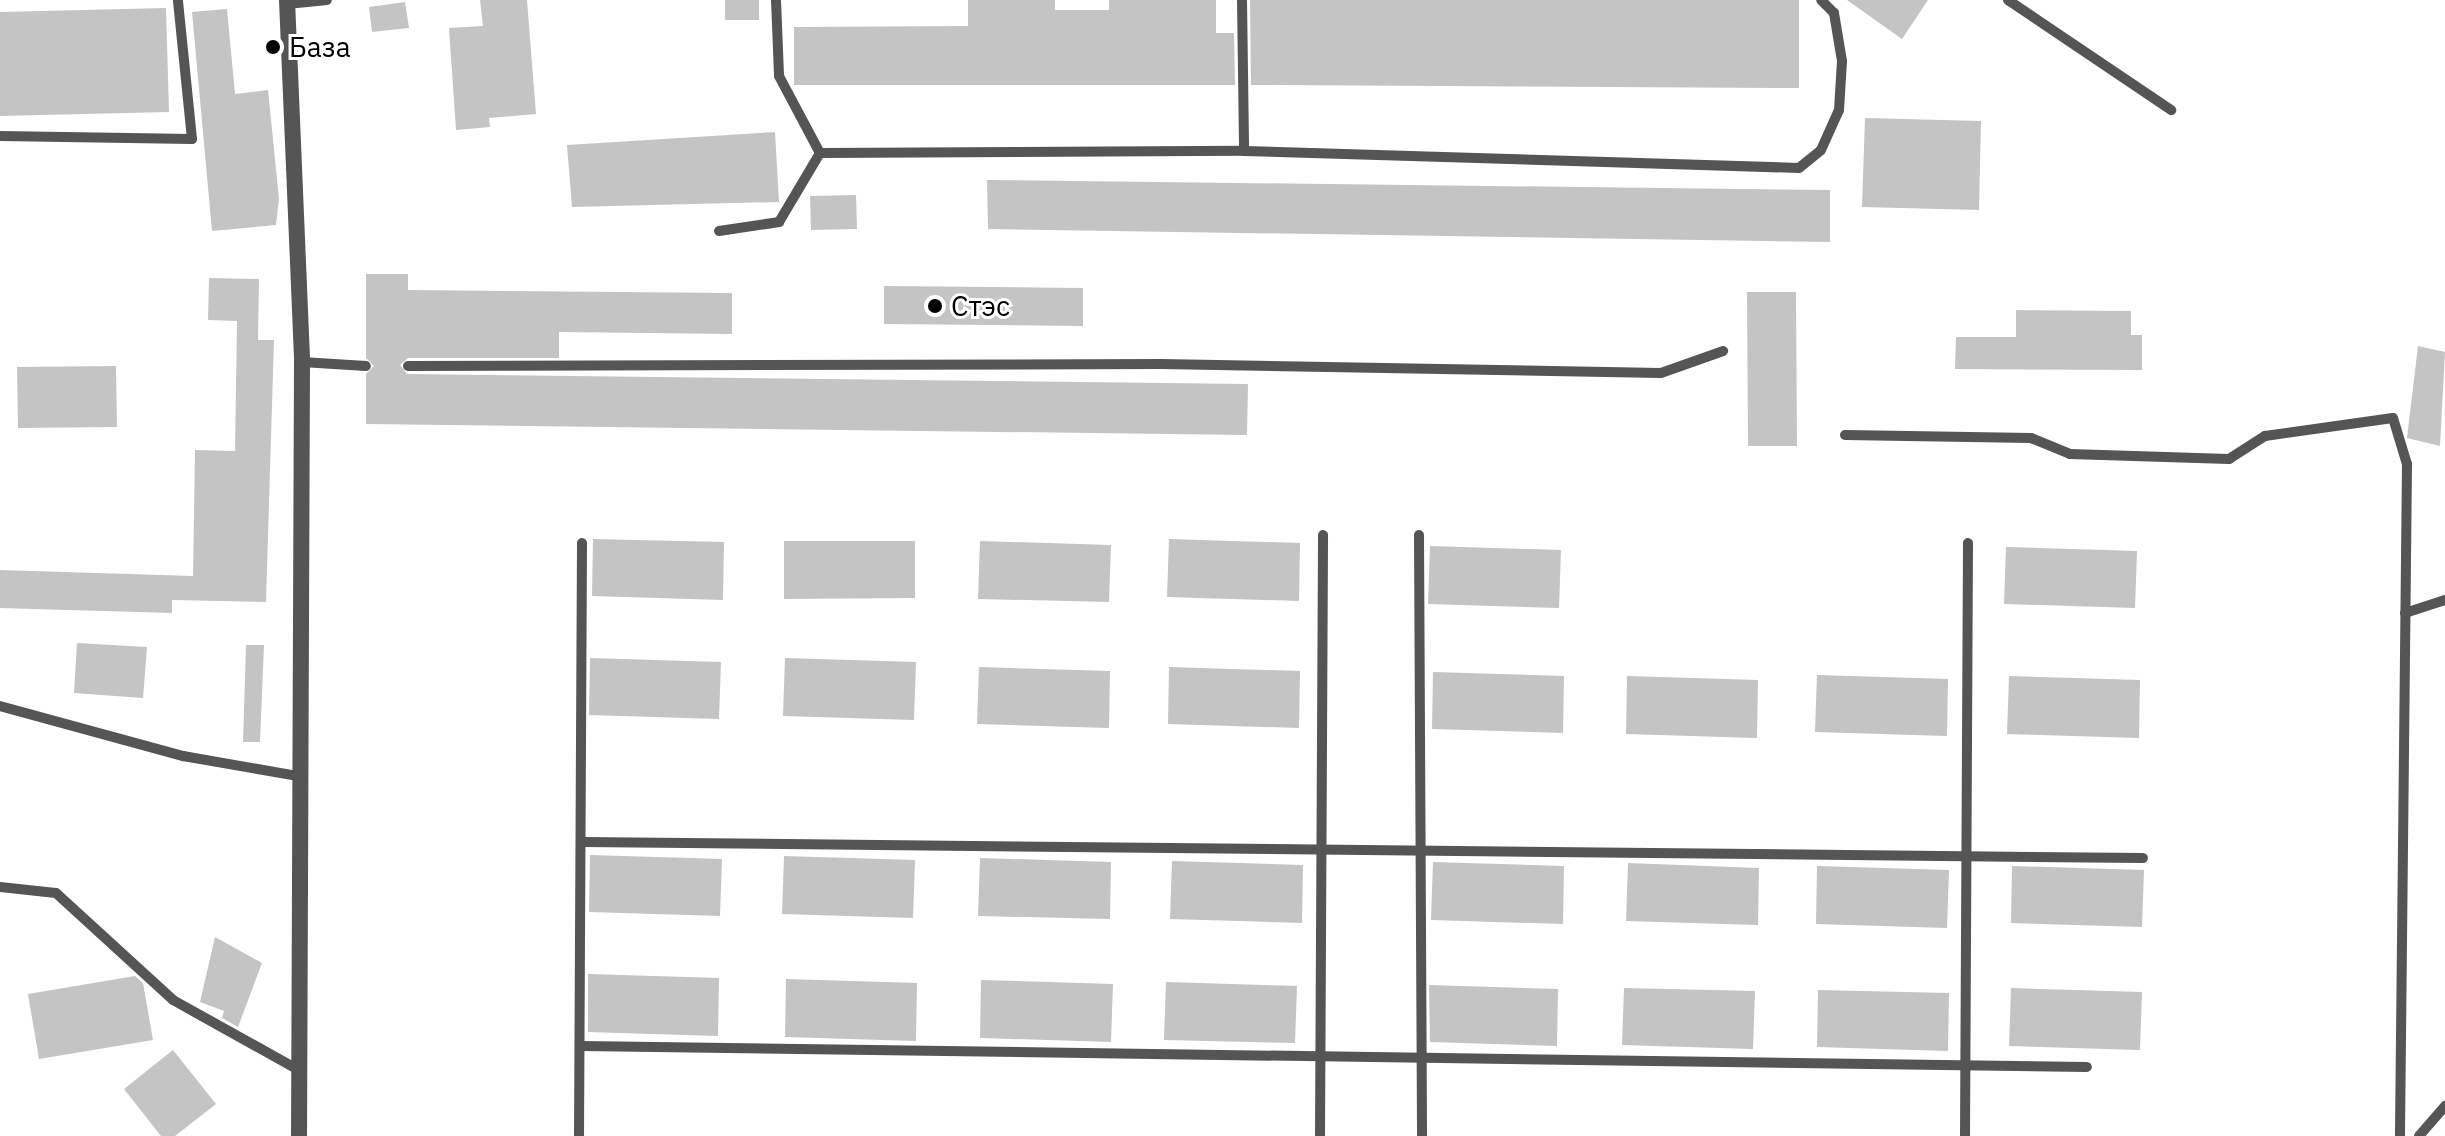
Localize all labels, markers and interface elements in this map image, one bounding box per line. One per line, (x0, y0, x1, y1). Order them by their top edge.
place label: База (289, 30, 351, 64)
marker: База (264, 38, 282, 56)
place label: Стэс (951, 289, 1010, 323)
marker: Стэс (926, 297, 944, 315)

